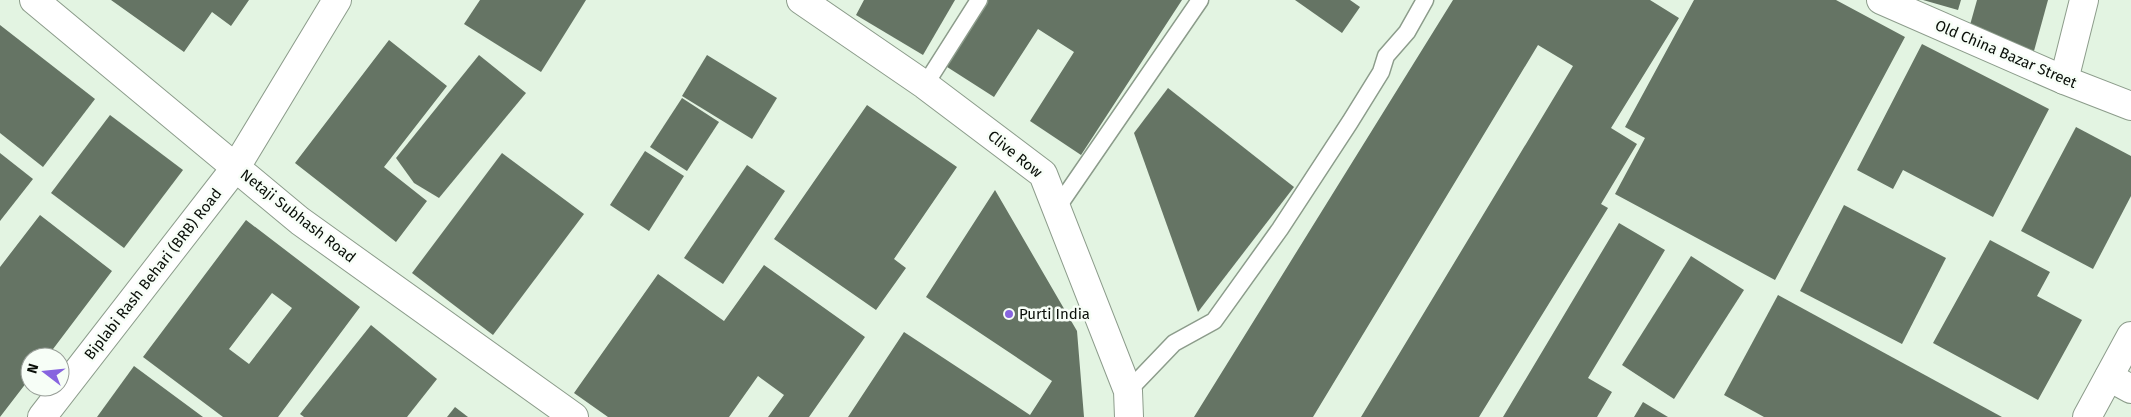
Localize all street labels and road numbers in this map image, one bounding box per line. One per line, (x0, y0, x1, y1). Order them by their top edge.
street label: Old China Bazar Street (1932, 16, 2080, 92)
street label: Clive Row (984, 127, 1046, 182)
street label: Netaji Subhash Road (237, 165, 359, 267)
street label: Biplabi Rash Behari (BRB) Road (81, 185, 225, 363)

